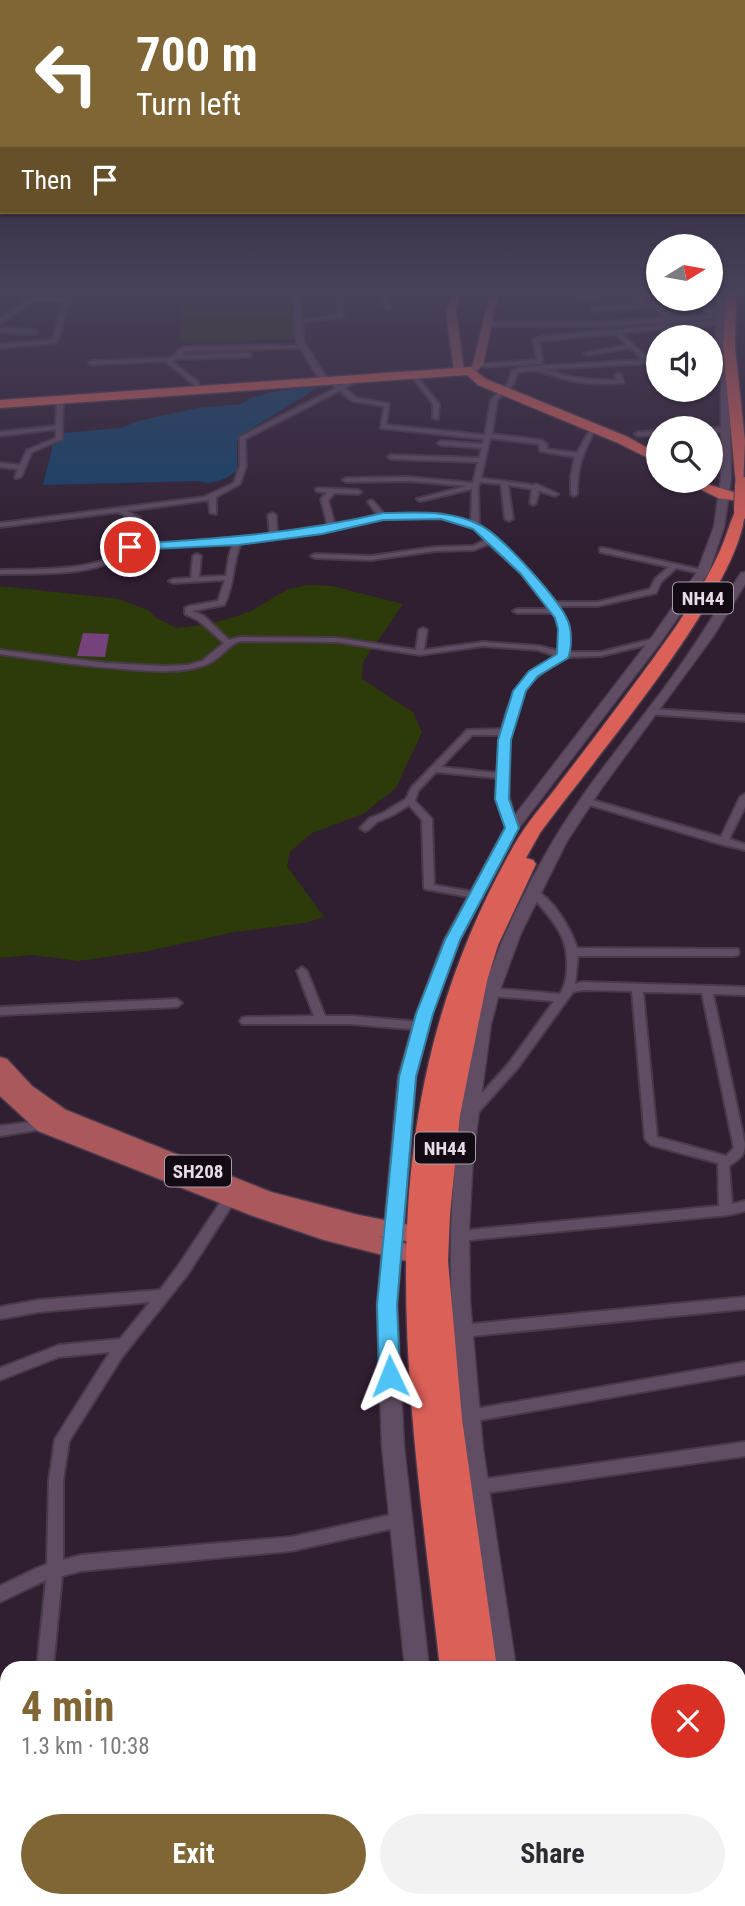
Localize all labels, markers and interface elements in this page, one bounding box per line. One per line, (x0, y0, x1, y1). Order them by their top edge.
text: 700 m (136, 26, 258, 83)
icon: left (21, 28, 112, 119)
text: Turn left (136, 85, 241, 123)
icon: arrive (86, 161, 124, 199)
text: Then (21, 165, 72, 195)
north arrow (646, 234, 723, 312)
map controls (646, 234, 723, 493)
button: sound (646, 325, 723, 402)
button: search (646, 416, 723, 493)
pin (100, 517, 160, 577)
icon: arrive (111, 528, 149, 566)
road number: NH44 (673, 582, 733, 614)
road number: NH44 (415, 1132, 475, 1164)
road number: SH208 (165, 1156, 231, 1186)
position arrow (353, 1339, 427, 1413)
text: 4 min (21, 1682, 114, 1731)
button: close (651, 1684, 725, 1758)
text: 1.3 km · 10:38 (21, 1733, 150, 1760)
button: Exit (21, 1814, 366, 1894)
button: Share (380, 1814, 725, 1894)

